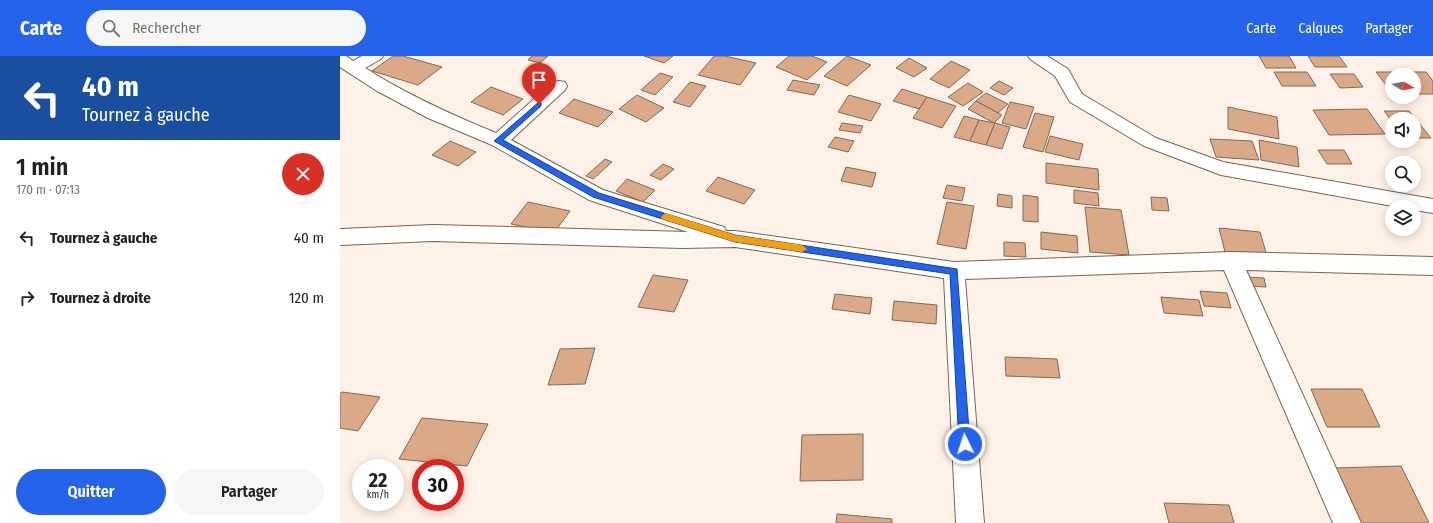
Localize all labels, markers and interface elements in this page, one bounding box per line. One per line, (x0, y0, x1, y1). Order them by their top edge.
search box (86, 10, 366, 46)
text: Carte (20, 17, 62, 40)
icon: search (100, 17, 122, 39)
text: Rechercher (132, 19, 201, 37)
text: Carte (1246, 20, 1276, 37)
text: Calques (1298, 20, 1343, 37)
text: Partager (1365, 20, 1413, 37)
pin (522, 63, 556, 104)
north arrow (1385, 68, 1421, 104)
map controls (1385, 68, 1421, 236)
icon: arrive (528, 69, 550, 91)
text: 40 m (82, 70, 139, 103)
icon: left (16, 72, 68, 124)
text: Tournez à gauche (82, 104, 210, 126)
button: sound (1385, 112, 1421, 148)
text: 1 min (16, 153, 68, 181)
button: close (282, 153, 324, 195)
button: search (1385, 156, 1421, 192)
text: 170 m · 07:13 (16, 182, 80, 197)
button: layers (1385, 200, 1421, 236)
icon: left (16, 227, 38, 249)
text: Tournez à gauche (50, 229, 157, 247)
text: 40 m (294, 229, 324, 247)
icon: right (16, 287, 38, 309)
text: Tournez à droite (50, 289, 151, 307)
text: 120 m (289, 289, 324, 307)
position arrow (944, 423, 986, 465)
speed limit sign: 30 (412, 459, 464, 511)
text: 22 (369, 468, 387, 492)
button: Quitter (16, 469, 166, 515)
button: Partager (174, 469, 324, 515)
text: km/h (367, 489, 389, 501)

